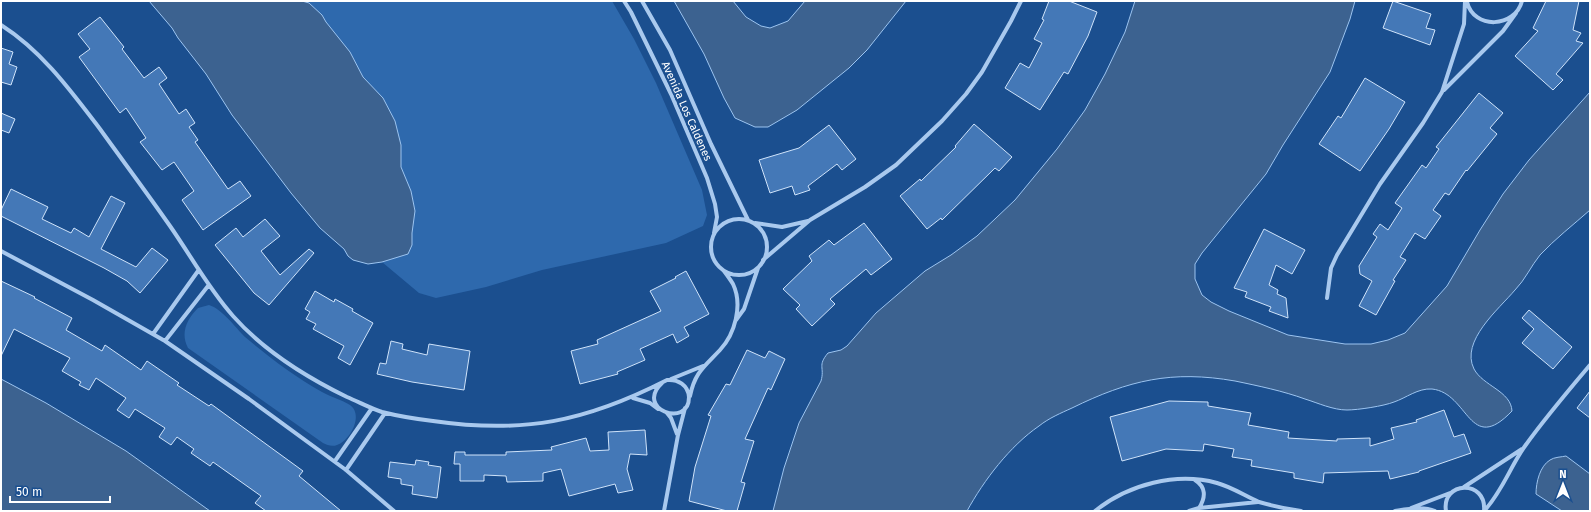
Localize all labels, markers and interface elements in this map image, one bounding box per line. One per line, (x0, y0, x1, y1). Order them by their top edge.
street label: Avenida Los Caldenes (659, 59, 714, 163)
north arrow (1543, 464, 1583, 504)
text: N (1559, 468, 1567, 481)
scale bar (10, 478, 110, 504)
text: 50 m (16, 485, 42, 499)

